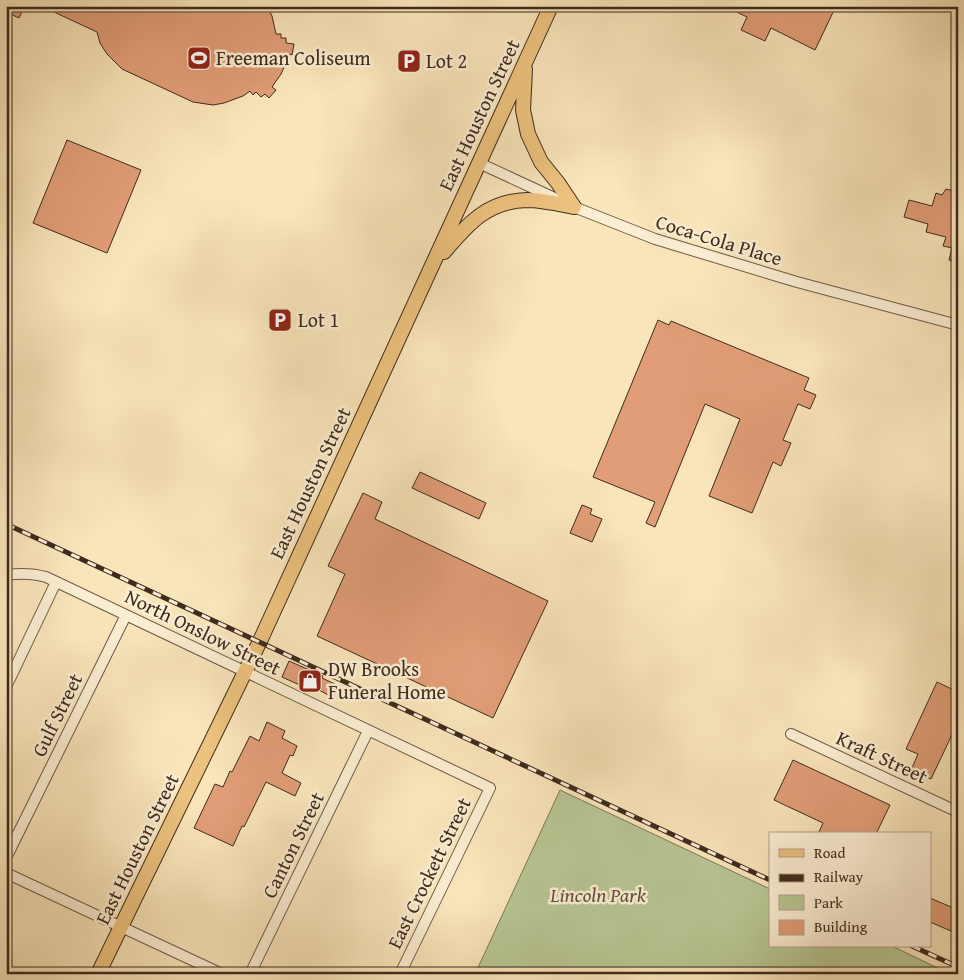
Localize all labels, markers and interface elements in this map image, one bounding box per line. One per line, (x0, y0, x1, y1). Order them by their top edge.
street label: East Houston Street (431, 34, 526, 196)
place label: Freeman Coliseum (216, 43, 371, 72)
sports icon: Freeman Coliseum (186, 45, 212, 71)
place label: Lot 2 (426, 46, 467, 75)
parking icon: Lot 2 (396, 48, 422, 74)
street label: Coca-Cola Place (652, 207, 786, 273)
place label: Lot 1 (298, 305, 339, 334)
parking icon: Lot 1 (267, 307, 293, 333)
street label: East Houston Street (262, 402, 357, 564)
street label: North Onslow Street (120, 581, 286, 682)
place label: DW Brooks Funeral Home (328, 654, 446, 706)
street label: Gulf Street (24, 668, 89, 761)
shop icon: DW Brooks Funeral Home (297, 668, 323, 694)
street label: Kraft Street (832, 723, 933, 790)
street label: East Houston Street (87, 768, 186, 929)
street label: Canton Street (254, 787, 331, 903)
street label: East Crockett Street (379, 792, 478, 953)
legend (769, 832, 932, 948)
text: Road (814, 842, 845, 863)
text: Railway (814, 866, 864, 887)
park label: Lincoln Park (549, 880, 647, 909)
text: Park (814, 892, 843, 913)
text: Building (814, 916, 868, 937)

